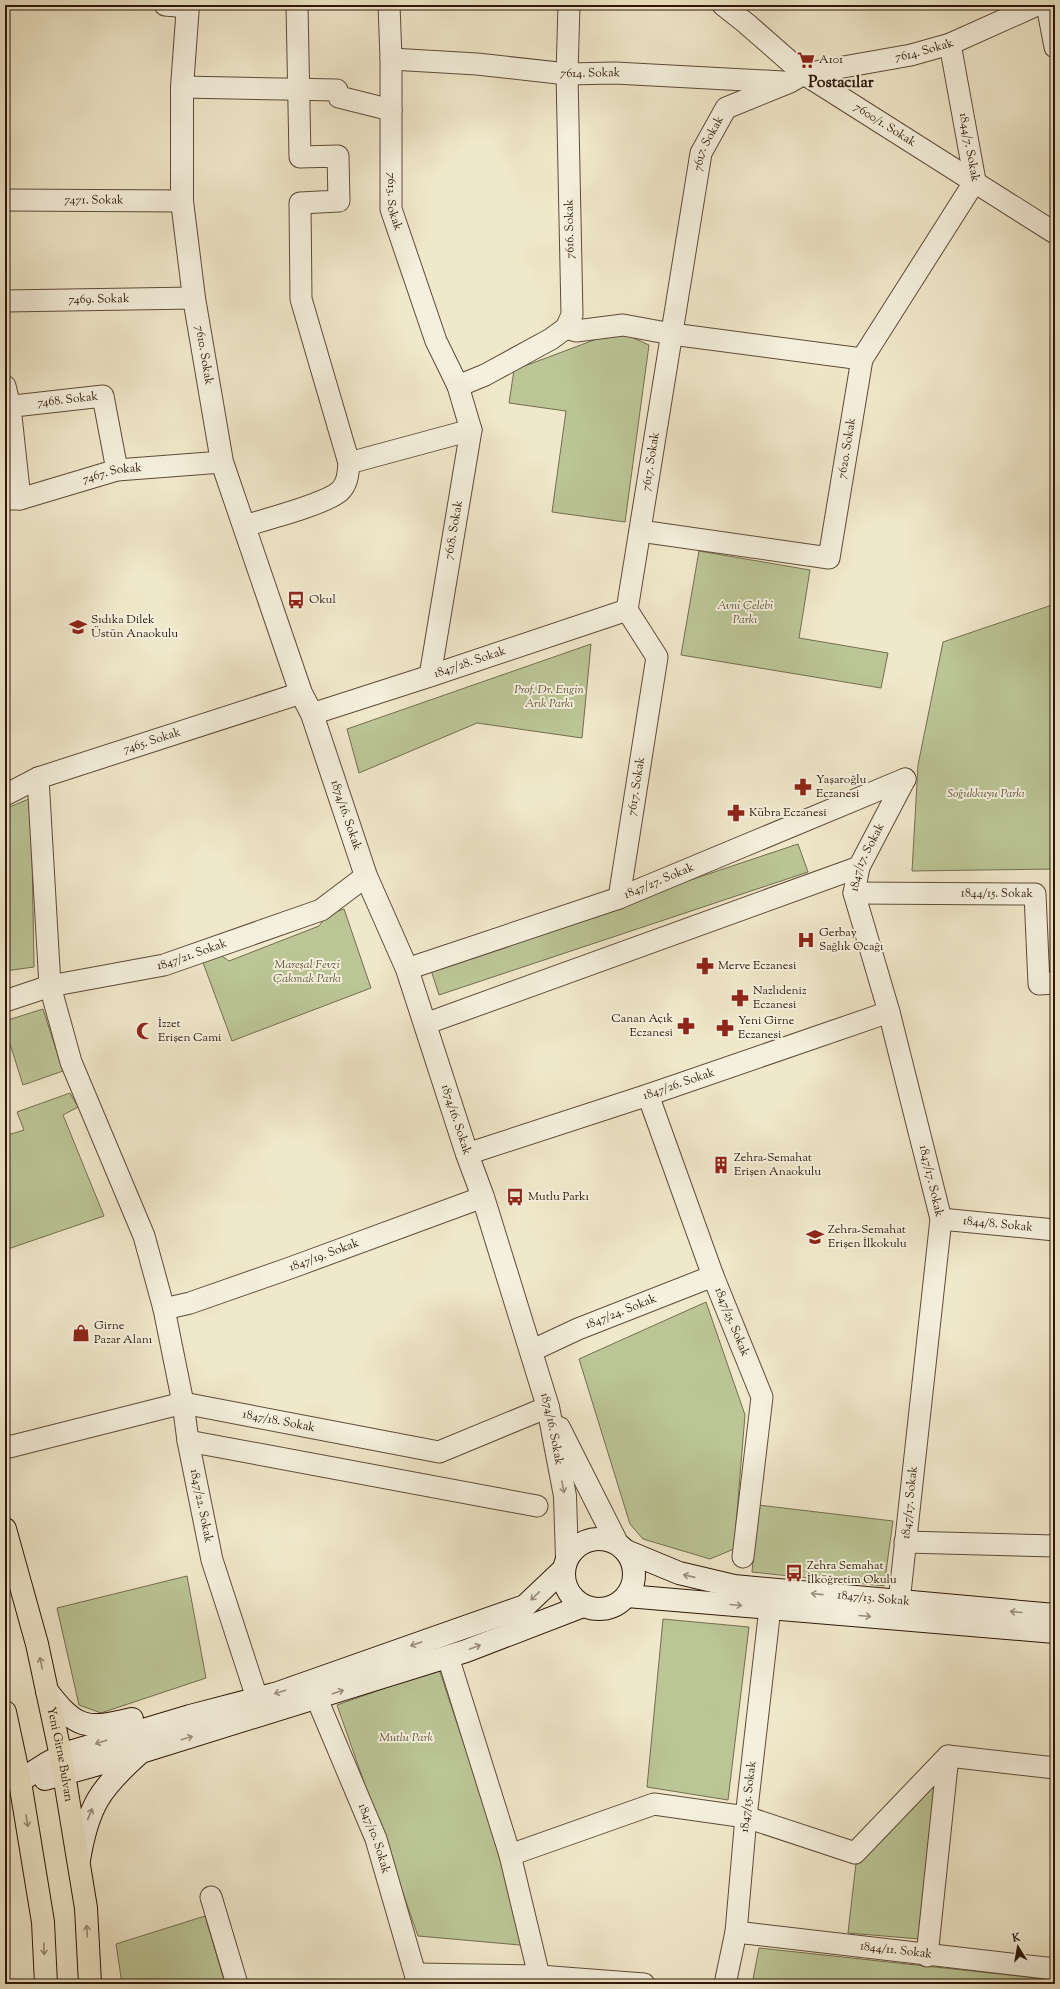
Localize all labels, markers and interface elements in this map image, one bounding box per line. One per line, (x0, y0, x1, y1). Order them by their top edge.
street label: 7614. Sokak (894, 34, 957, 67)
supermarket icon: A101 (796, 50, 816, 70)
place label: A101 (819, 51, 843, 69)
street label: 7614. Sokak (559, 64, 621, 83)
district label: Postacılar (808, 72, 875, 95)
street label: 7600/1. Sokak (850, 99, 920, 152)
street label: 1844/7. Sokak (954, 111, 984, 184)
street label: 7617. Sokak (689, 112, 729, 173)
street label: 7613. Sokak (382, 173, 407, 233)
street label: 7471. Sokak (64, 191, 124, 210)
street label: 7616. Sokak (560, 199, 580, 259)
street label: 7469. Sokak (68, 290, 130, 309)
street label: 7610. Sokak (190, 324, 218, 387)
street label: 7468. Sokak (36, 388, 99, 412)
street label: 7620. Sokak (833, 416, 861, 480)
street label: 7617. Sokak (637, 430, 665, 492)
street label: 7467. Sokak (80, 459, 143, 489)
street label: 7618. Sokak (440, 499, 468, 561)
bus stop icon: Okul (286, 590, 306, 610)
place label: Okul (309, 591, 336, 609)
park label: Avni Çelebi Parkı (717, 597, 773, 629)
place label: Sıdıka Dilek Üstün Anaokulu (91, 611, 178, 643)
school or university icon: Sıdıka Dilek Üstün Anaokulu (68, 617, 88, 637)
street label: 1847/28. Sokak (431, 642, 509, 683)
park label: Prof. Dr. Engin Arık Parkı (514, 681, 584, 713)
street label: 7465. Sokak (121, 723, 183, 759)
street label: 7617. Sokak (623, 755, 650, 817)
place label: Yaşaroğlu Eczanesi (816, 771, 866, 803)
pharmacy icon: Yaşaroğlu Eczanesi (793, 777, 813, 797)
street label: 1874/16. Sokak (326, 778, 366, 853)
park label: Soğukkuyu Parkı (947, 785, 1025, 803)
pharmacy icon: Kübra Eczanesi (726, 803, 746, 823)
place label: Kübra Eczanesi (749, 804, 827, 822)
street label: 1847/17. Sokak (845, 820, 890, 893)
street label: 1847/27. Sokak (621, 858, 697, 904)
street label: 1844/15. Sokak (961, 885, 1034, 903)
place label: Gerbay Sağlık Ocağı (819, 924, 884, 956)
hospital icon: Gerbay Sağlık Ocağı (796, 930, 816, 950)
street label: 1847/21. Sokak (155, 934, 230, 975)
park label: Mareşal Fevzi Çakmak Parkı (273, 956, 341, 988)
pharmacy icon: Merve Eczanesi (695, 956, 715, 976)
place label: Merve Eczanesi (718, 957, 797, 975)
place label: Nazlıdeniz Eczanesi (753, 982, 807, 1014)
pharmacy icon: Nazlıdeniz Eczanesi (730, 988, 750, 1008)
place label: Canan Açık Eczanesi (611, 1010, 674, 1042)
place label: Yeni Girne Eczanesi (738, 1012, 795, 1044)
place label: İzzet Erişen Cami (158, 1015, 222, 1047)
pharmacy icon: Canan Açık Eczanesi (676, 1016, 696, 1036)
pharmacy icon: Yeni Girne Eczanesi (715, 1018, 735, 1038)
mosque icon: İzzet Erişen Cami (135, 1021, 155, 1041)
street label: 1847/26. Sokak (641, 1064, 718, 1105)
street label: 1874/16. Sokak (436, 1082, 476, 1158)
street label: 1847/17. Sokak (914, 1143, 948, 1219)
place label: Zehra-Semahat Erişen Anaokulu (734, 1149, 821, 1181)
building icon: Zehra-Semahat Erişen Anaokulu (711, 1155, 731, 1175)
bus stop icon: Mutlu Parkı (505, 1187, 525, 1207)
place label: Mutlu Parkı (528, 1188, 590, 1206)
street label: 1844/8. Sokak (962, 1212, 1034, 1237)
place label: Zehra-Semahat Erişen İlkokulu (828, 1221, 907, 1253)
school or university icon: Zehra-Semahat Erişen İlkokulu (805, 1227, 825, 1247)
street label: 1847/19. Sokak (287, 1234, 362, 1277)
street label: 1847/25. Sokak (710, 1285, 754, 1360)
street label: 1847/24. Sokak (583, 1290, 660, 1334)
place label: Girne Pazar Alanı (94, 1317, 153, 1349)
shop icon: Girne Pazar Alanı (71, 1323, 91, 1343)
street label: 1874/16. Sokak (535, 1391, 568, 1467)
street label: 1847/18. Sokak (241, 1406, 317, 1437)
street label: 1847/17. Sokak (897, 1465, 923, 1540)
street label: 1847/22. Sokak (185, 1467, 217, 1545)
one-way arrow (560, 1480, 568, 1493)
place label: Zehra Semahat İlköğretim Okulu (807, 1557, 897, 1589)
bus stop icon: Zehra Semahat İlköğretim Okulu (784, 1563, 804, 1583)
one-way arrow (682, 1571, 695, 1579)
street label: 1847/13. Sokak (837, 1586, 911, 1611)
one-way arrow (811, 1590, 824, 1598)
one-way arrow (530, 1591, 540, 1601)
one-way arrow (729, 1601, 742, 1609)
one-way arrow (1010, 1608, 1023, 1616)
one-way arrow (858, 1612, 871, 1620)
one-way arrow (410, 1641, 422, 1649)
one-way arrow (469, 1643, 481, 1651)
one-way arrow (37, 1657, 45, 1670)
one-way arrow (332, 1687, 344, 1695)
one-way arrow (274, 1689, 287, 1696)
street label: Yeni Girne Bulvarı (42, 1705, 77, 1804)
park label: Mutlu Park (379, 1729, 434, 1747)
one-way arrow (181, 1734, 194, 1741)
one-way arrow (95, 1739, 108, 1746)
street label: 1847/15. Sokak (736, 1760, 761, 1833)
street label: 1847/10. Sokak (353, 1801, 395, 1876)
one-way arrow (87, 1809, 94, 1821)
one-way arrow (23, 1814, 31, 1827)
one-way arrow (84, 1925, 91, 1938)
north arrow (998, 1927, 1038, 1967)
text: K (1010, 1930, 1022, 1947)
street label: 1844/11. Sokak (859, 1937, 933, 1964)
one-way arrow (41, 1942, 48, 1955)

